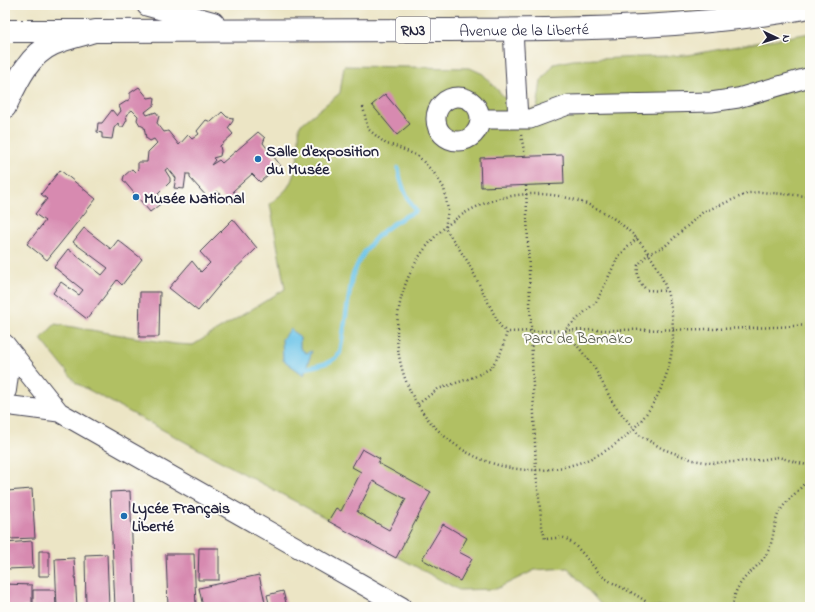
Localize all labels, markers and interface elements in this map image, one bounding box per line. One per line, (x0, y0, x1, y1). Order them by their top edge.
road number: RN3 (396, 17, 430, 43)
street label: Avenue de la Liberté (459, 18, 590, 44)
north arrow (757, 18, 797, 58)
text: N (778, 34, 794, 43)
place label: Salle d'exposition du Musée (266, 140, 379, 182)
marker: Salle d'exposition du Musée (253, 154, 263, 164)
place label: Musée National (144, 187, 245, 211)
marker: Musée National (131, 192, 141, 202)
park label: Parc de Bamako (524, 327, 632, 351)
place label: Lycée Français Liberté (132, 497, 230, 539)
marker: Lycée Français Liberté (119, 511, 129, 521)

